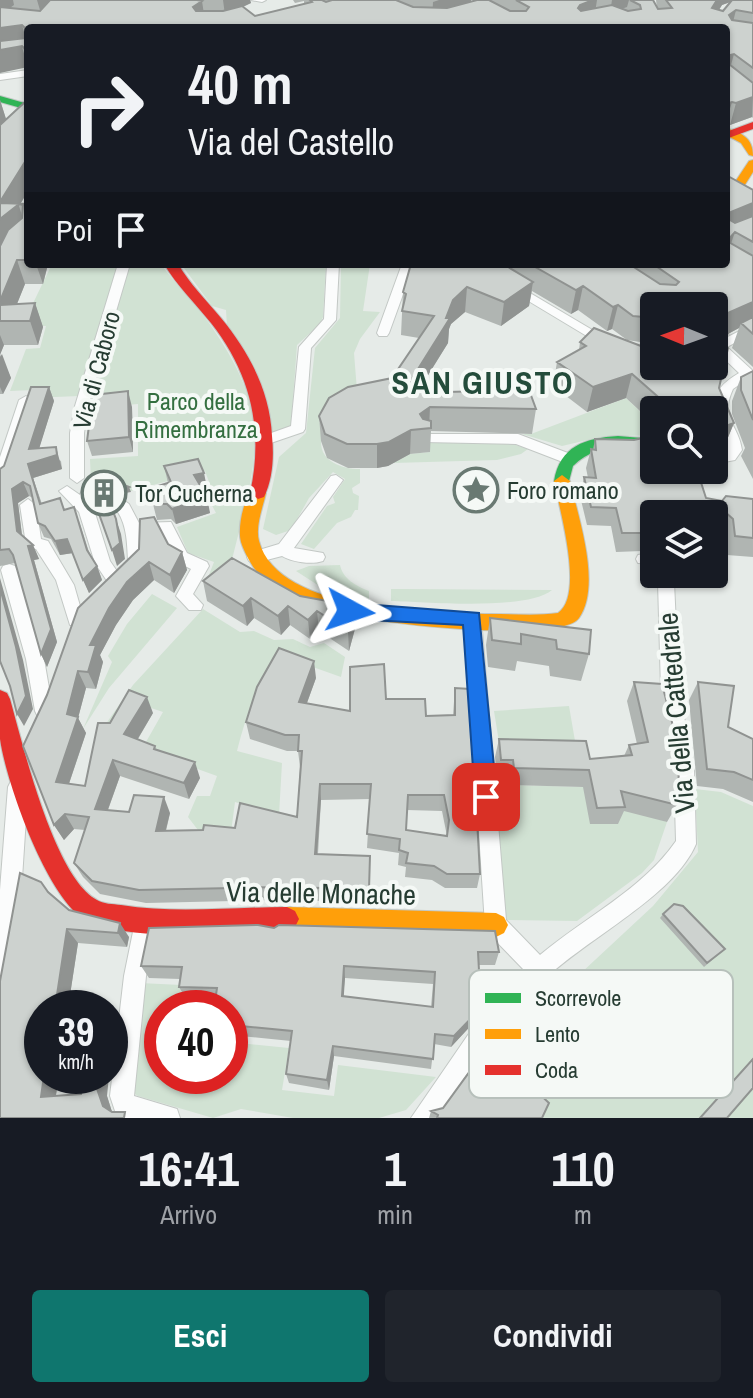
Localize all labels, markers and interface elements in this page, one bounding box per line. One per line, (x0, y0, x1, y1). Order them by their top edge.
text: 40 m (188, 46, 293, 121)
icon: right (56, 56, 160, 160)
text: Via del Castello (188, 118, 394, 166)
icon: arrive (109, 208, 153, 252)
text: Poi (56, 210, 93, 250)
north arrow (640, 292, 728, 380)
map controls (640, 292, 728, 588)
street label: Via di Caboro (65, 307, 127, 433)
district label: SAN GIUSTO (392, 361, 574, 404)
park label: Parco della Rimembranza (134, 385, 258, 445)
button: search (640, 396, 728, 484)
place icon: Foro romano (452, 466, 500, 514)
building icon: Tor Cucherna (80, 469, 128, 517)
place label: Foro romano (507, 474, 619, 506)
place label: Tor Cucherna (135, 477, 253, 509)
button: layers (640, 500, 728, 588)
position arrow (308, 569, 392, 653)
street label: Via della Cattedrale (648, 611, 704, 815)
pin (452, 763, 520, 831)
icon: arrive (464, 775, 508, 819)
street label: Via delle Monache (226, 872, 416, 914)
legend (469, 970, 733, 1098)
text: Scorrevole (535, 983, 621, 1013)
speed limit sign: 40 (144, 990, 248, 1094)
text: 39 (58, 1005, 94, 1058)
text: Lento (535, 1019, 580, 1049)
text: km/h (58, 1048, 94, 1075)
text: Coda (535, 1055, 578, 1085)
text: 16:41 (138, 1136, 239, 1201)
text: 1 (384, 1136, 406, 1201)
text: 110 (551, 1136, 615, 1201)
text: Arrivo (160, 1197, 217, 1232)
text: min (377, 1197, 413, 1232)
text: m (574, 1197, 592, 1232)
button: Esci (32, 1290, 369, 1382)
button: Condividi (385, 1290, 721, 1382)

